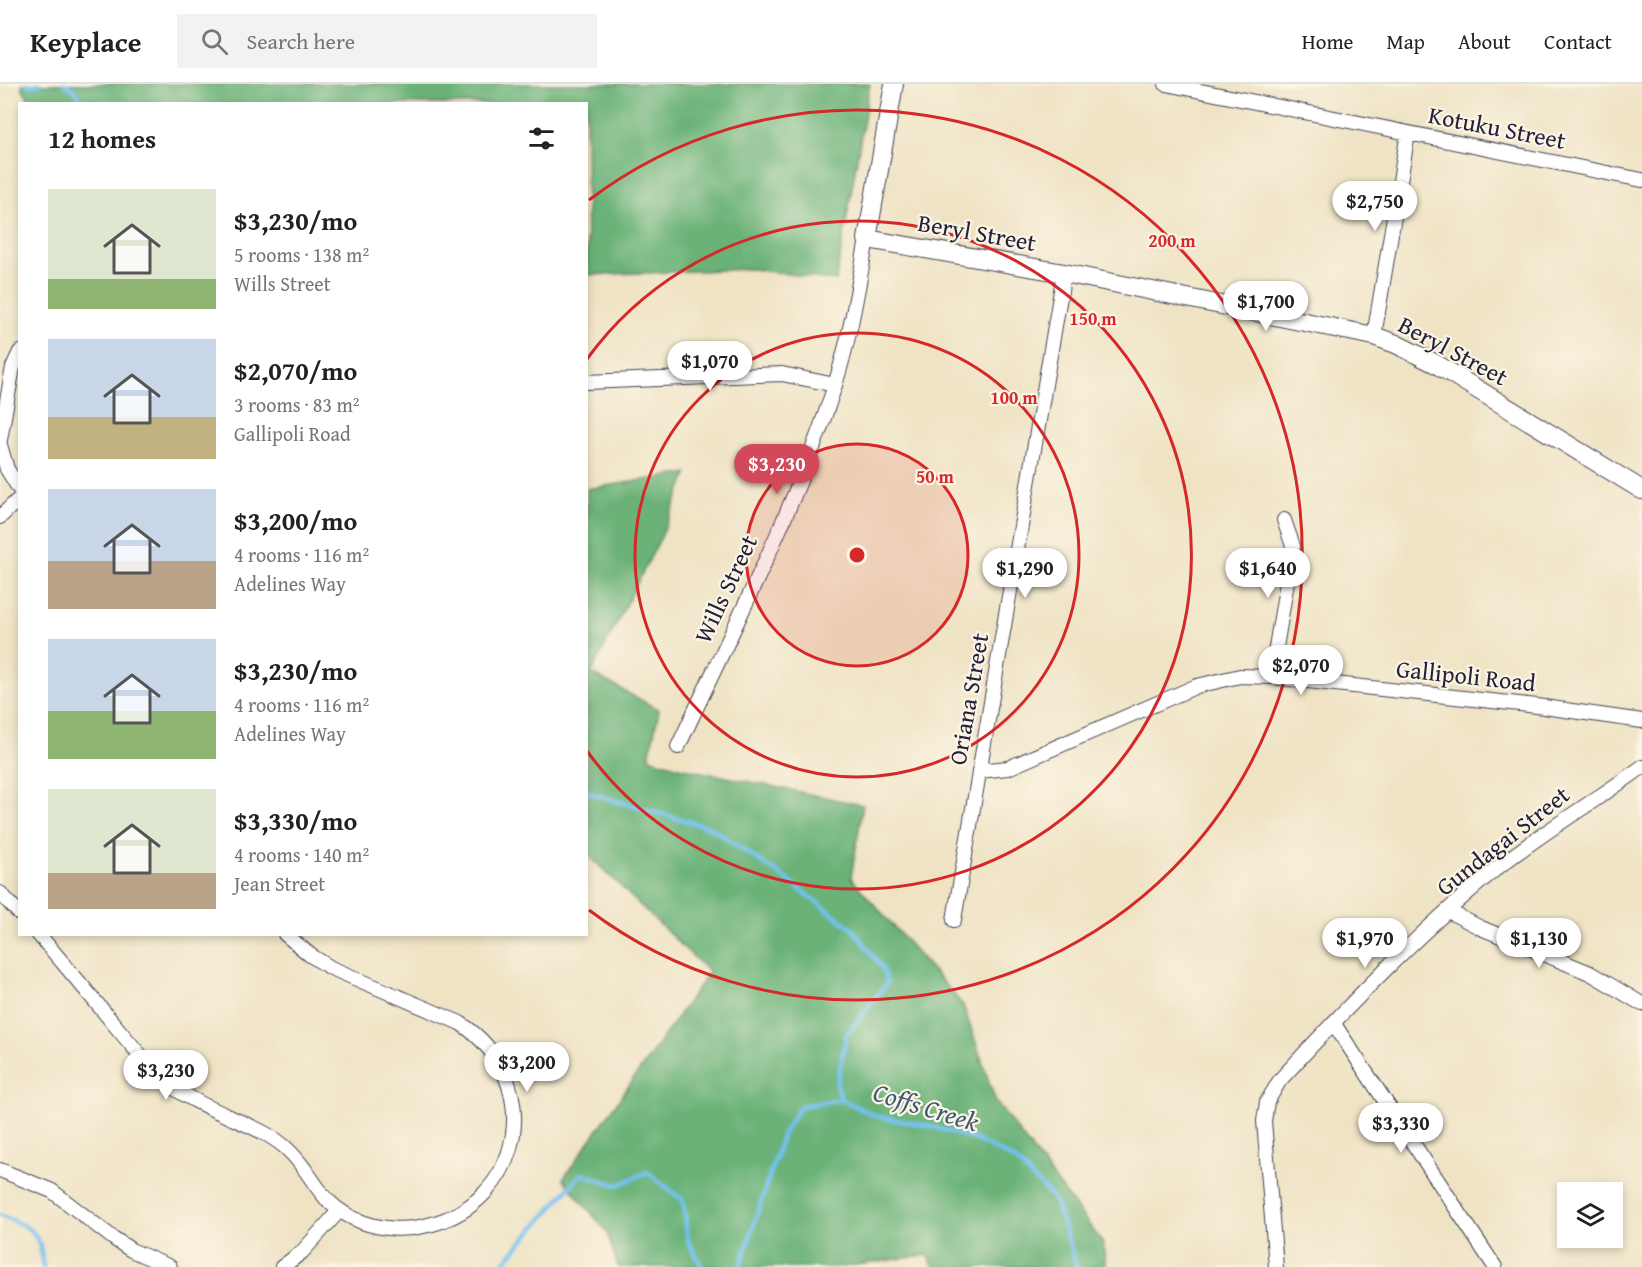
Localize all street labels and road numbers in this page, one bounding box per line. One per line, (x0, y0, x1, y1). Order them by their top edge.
street label: Kotuku Street (1425, 97, 1569, 158)
street label: Beryl Street (915, 205, 1039, 260)
street label: Beryl Street (1392, 307, 1515, 394)
street label: Wills Street (685, 528, 766, 649)
street label: Oriana Street (940, 630, 997, 768)
street label: Gallipoli Road (1395, 651, 1538, 700)
street label: Gundagai Street (1429, 777, 1577, 904)

